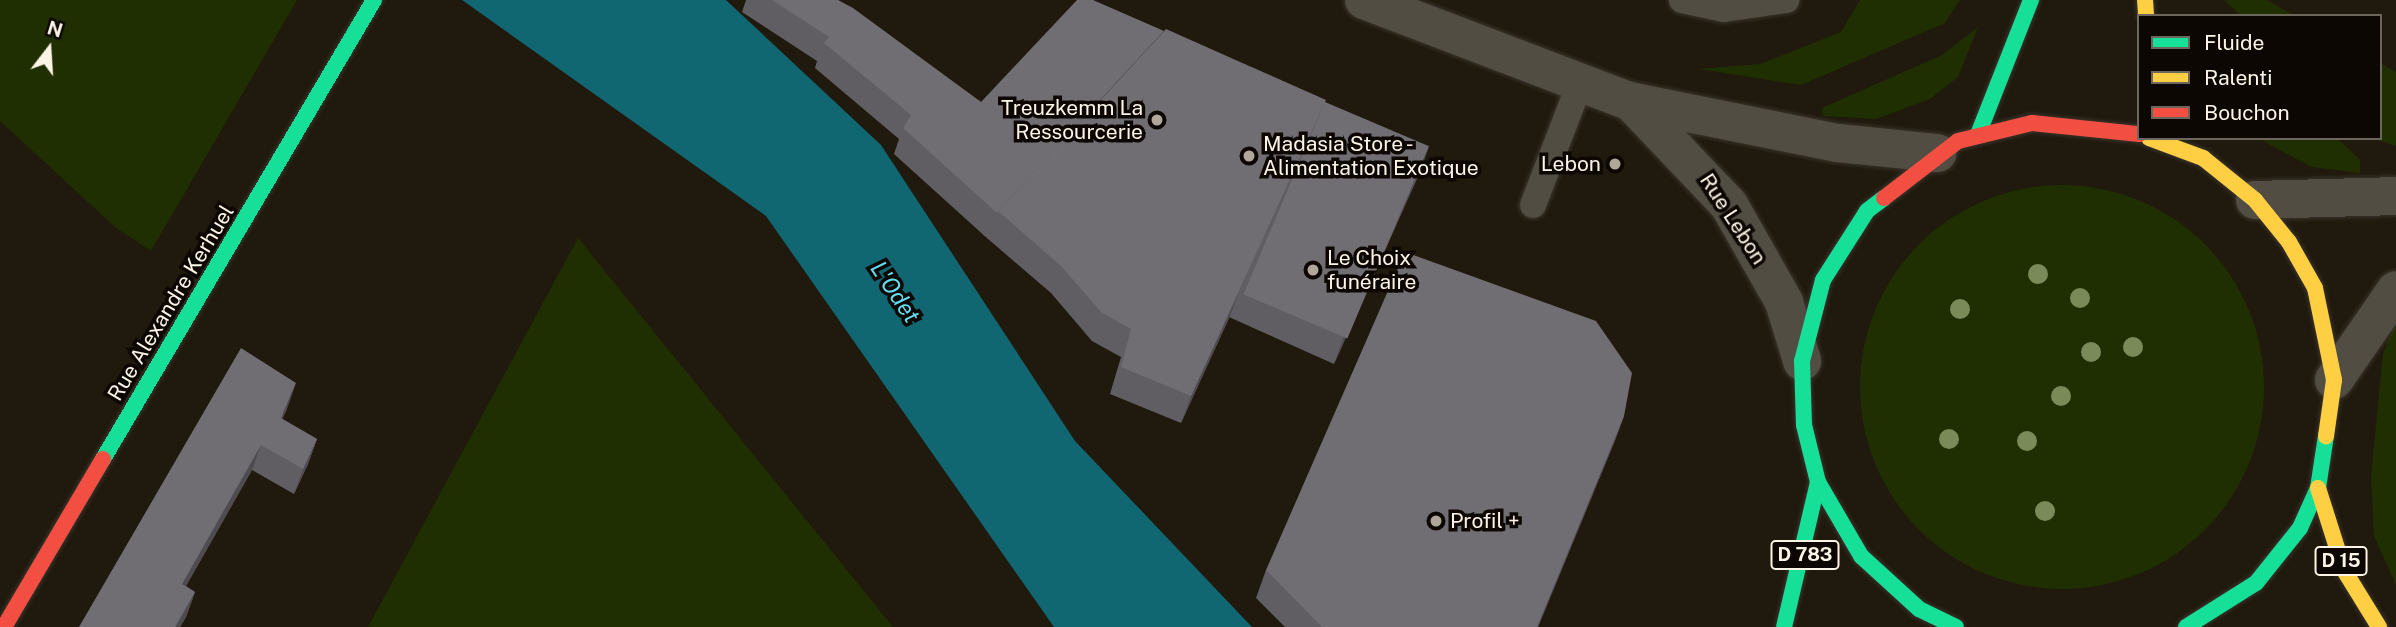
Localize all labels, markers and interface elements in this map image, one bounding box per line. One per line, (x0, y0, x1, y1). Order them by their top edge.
north arrow (14, 14, 84, 84)
legend (2137, 14, 2382, 140)
text: N (45, 16, 65, 42)
text: Fluide (2204, 30, 2264, 55)
text: Ralenti (2204, 65, 2272, 90)
place label: Treuzkemm La Ressourcerie (1001, 95, 1143, 145)
text: Bouchon (2204, 100, 2290, 125)
marker: Treuzkemm La Ressourcerie (1149, 112, 1165, 128)
place label: Madasia Store - Alimentation Exotique (1263, 131, 1479, 181)
marker: Madasia Store - Alimentation Exotique (1241, 148, 1257, 164)
place label: Lebon (1541, 151, 1601, 177)
marker: Lebon (1607, 156, 1623, 172)
street label: Rue Lebon (1694, 169, 1772, 269)
street label: Rue Alexandre Kerhuel (102, 200, 240, 406)
place label: Le Choix funéraire (1327, 245, 1416, 295)
water label: L'Odet (864, 256, 926, 328)
marker: Le Choix funéraire (1305, 262, 1321, 278)
place label: Profil + (1450, 508, 1520, 534)
marker: Profil + (1428, 513, 1444, 529)
road number: D 783 (1770, 540, 1840, 570)
road number: D 15 (2313, 546, 2369, 576)

